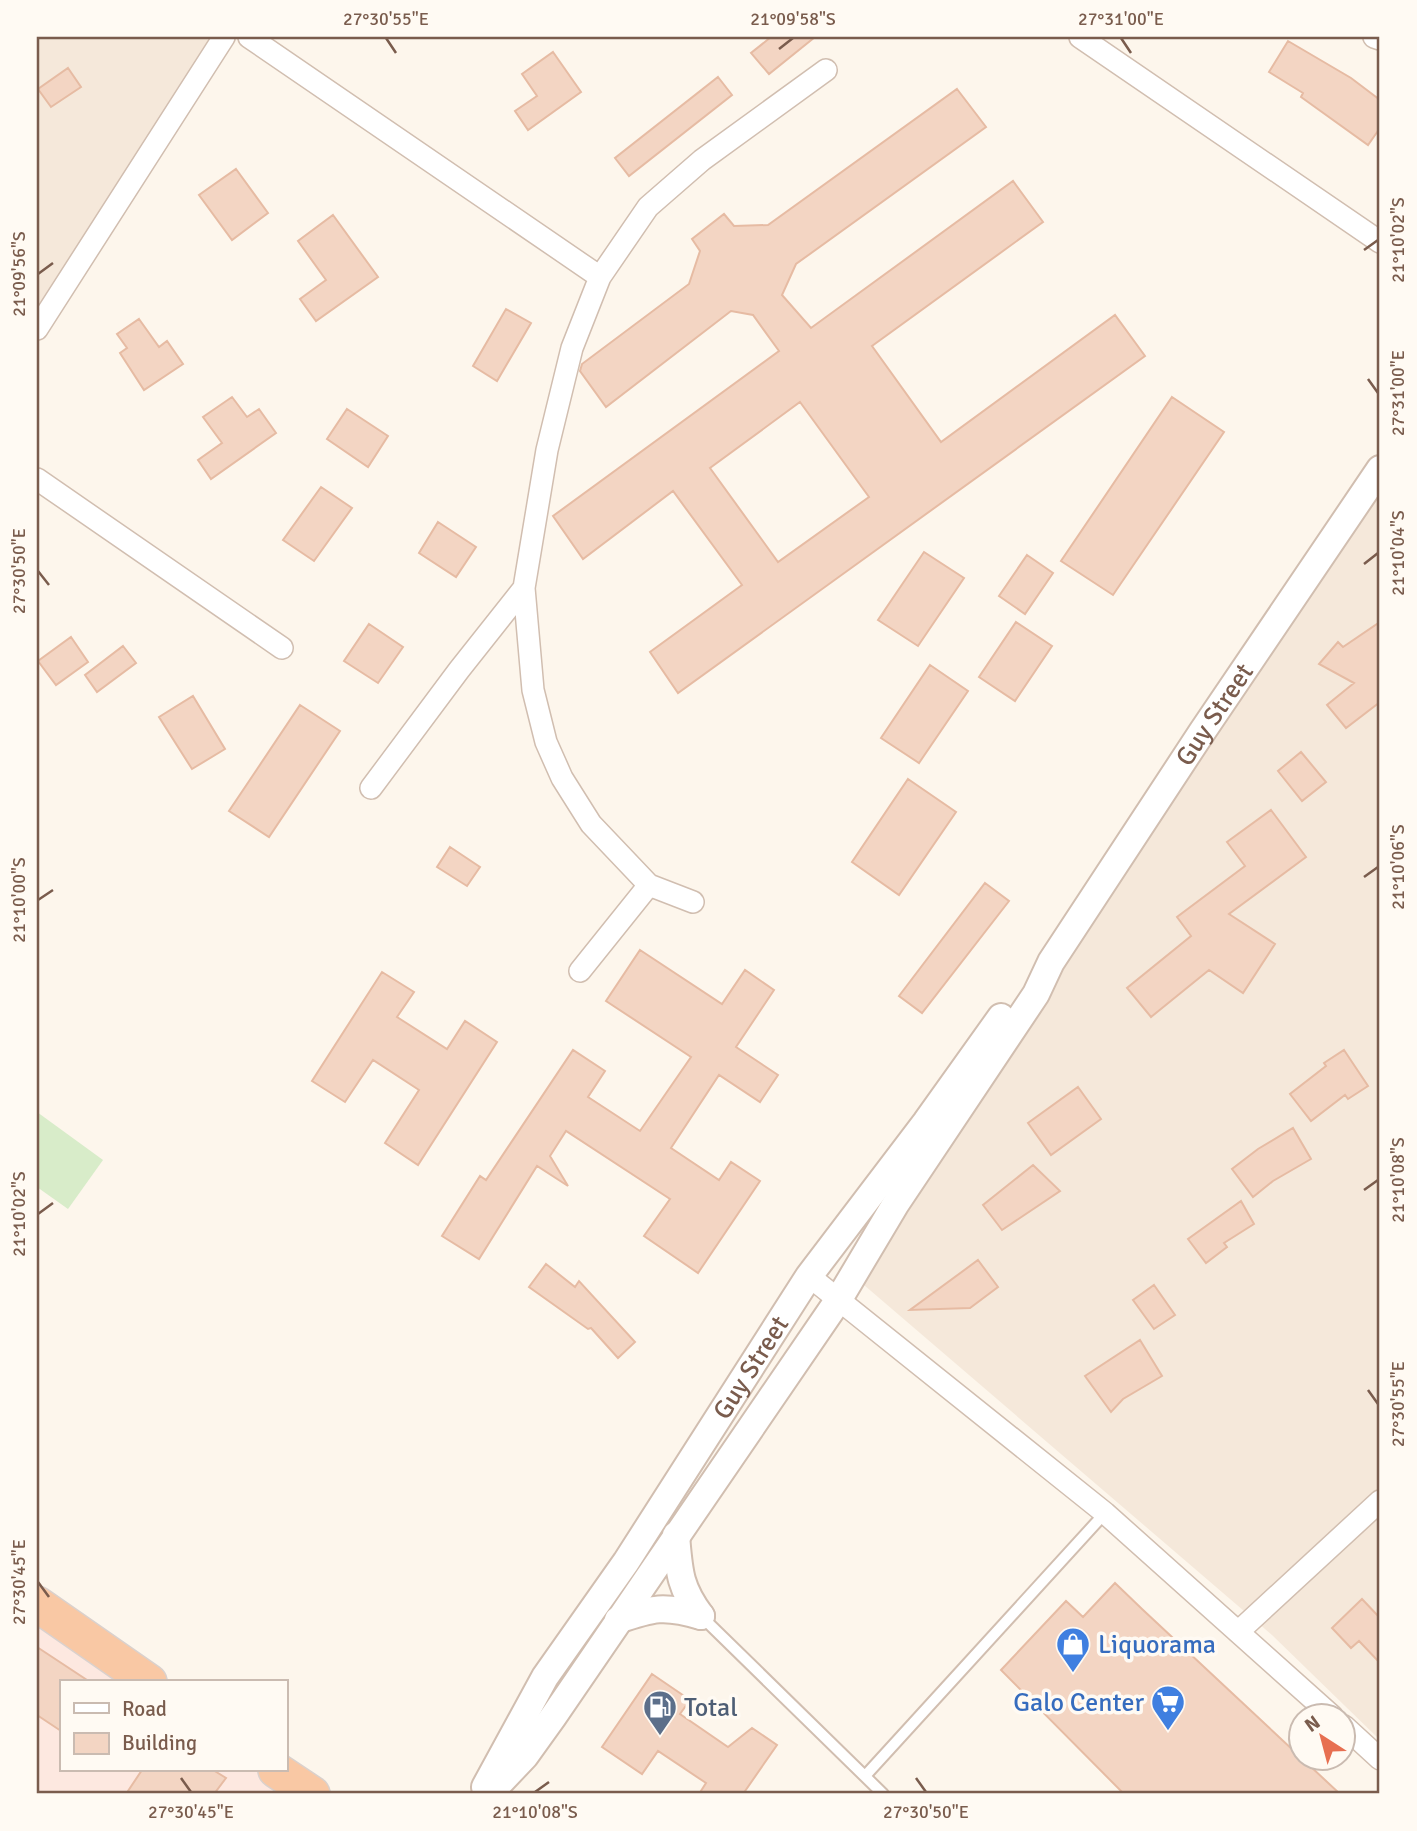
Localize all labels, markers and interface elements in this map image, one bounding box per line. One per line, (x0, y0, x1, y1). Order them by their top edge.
text: 27°30'55"E (343, 8, 429, 30)
text: 21°09'58"S (750, 8, 836, 30)
text: 27°31'00"E (1078, 8, 1164, 30)
text: 21°10'02"S (1387, 197, 1409, 283)
text: 21°09'56"S (8, 231, 30, 317)
text: 27°31'00"E (1387, 350, 1409, 436)
text: 21°10'04"S (1387, 510, 1409, 596)
text: 27°30'50"E (8, 528, 30, 614)
street label: Guy Street (1169, 657, 1261, 772)
text: 21°10'06"S (1387, 824, 1409, 910)
text: 21°10'00"S (8, 857, 30, 943)
text: 21°10'08"S (1387, 1137, 1409, 1223)
text: 21°10'02"S (8, 1171, 30, 1257)
street label: Guy Street (706, 1310, 796, 1426)
text: 27°30'55"E (1387, 1361, 1409, 1447)
text: 27°30'45"E (8, 1539, 30, 1625)
shop icon: Liquorama (1054, 1625, 1092, 1674)
place label: Liquorama (1098, 1629, 1216, 1661)
legend (60, 1680, 287, 1772)
supermarket icon: Galo Center (1149, 1683, 1187, 1732)
place label: Galo Center (1013, 1687, 1144, 1719)
fuel station icon: Total (641, 1688, 679, 1737)
place label: Total (684, 1692, 738, 1724)
text: Road (122, 1696, 167, 1722)
north arrow (1288, 1702, 1358, 1772)
text: N (1300, 1710, 1325, 1738)
text: Building (122, 1730, 197, 1756)
text: 27°30'45"E (148, 1801, 234, 1823)
text: 21°10'08"S (492, 1801, 578, 1823)
text: 27°30'50"E (883, 1801, 969, 1823)

